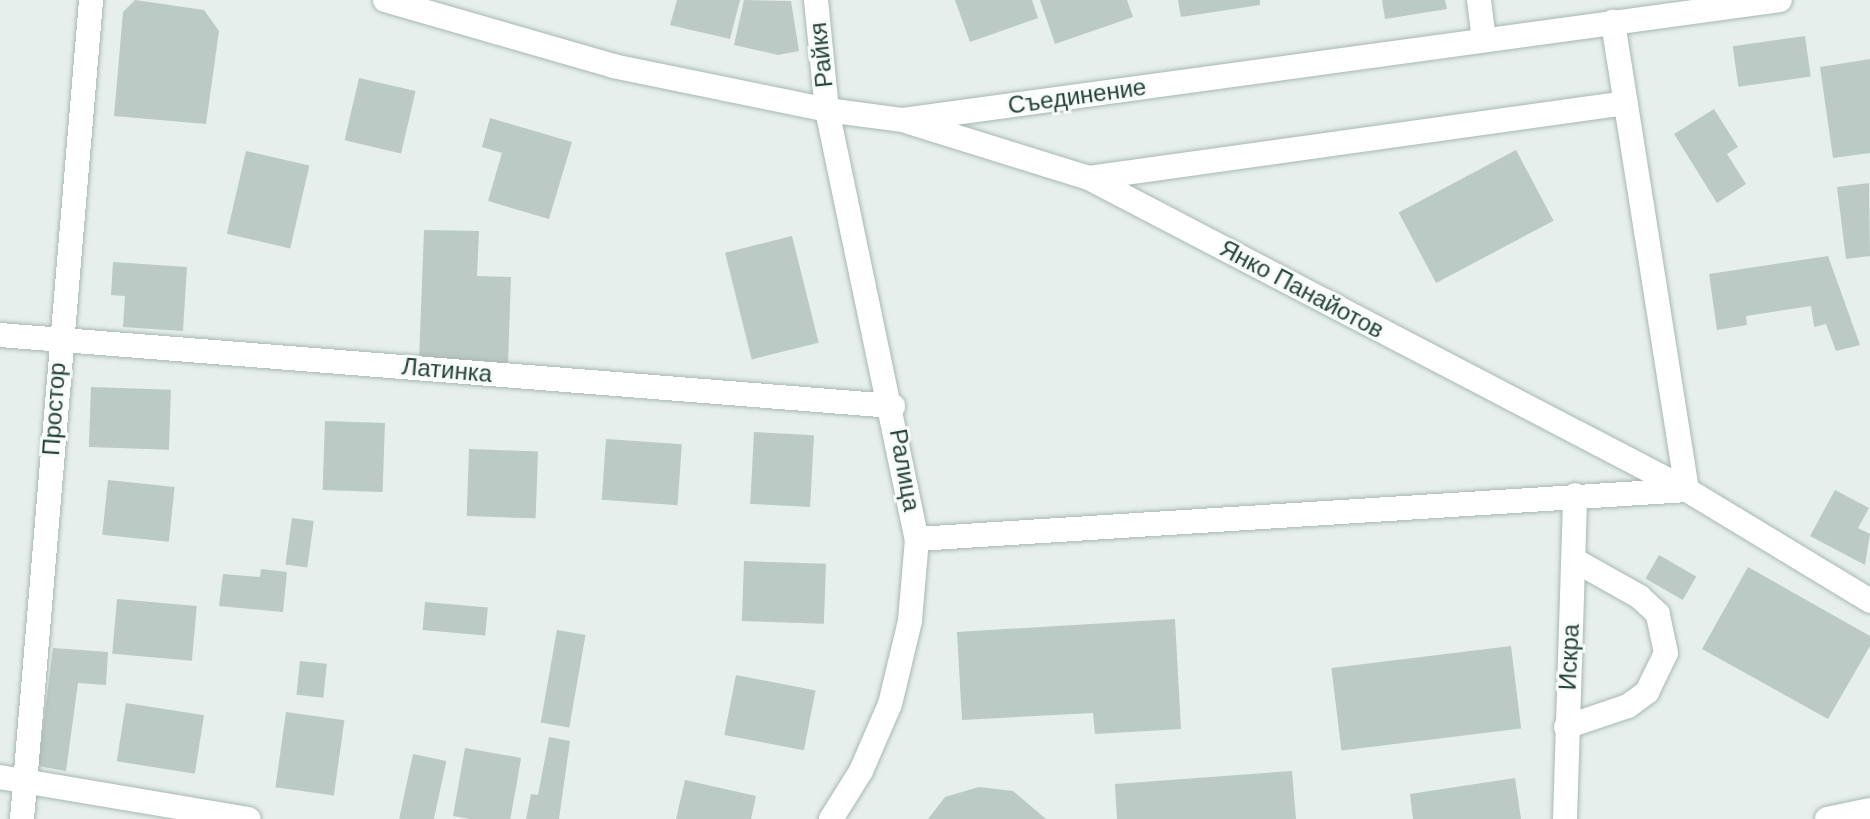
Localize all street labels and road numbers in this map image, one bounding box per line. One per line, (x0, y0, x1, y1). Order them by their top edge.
street label: Райкя (803, 21, 839, 89)
street label: Съединение (1006, 72, 1148, 120)
street label: Янко Панайотов (1215, 234, 1389, 344)
street label: Латинка (401, 352, 493, 388)
street label: Простор (36, 361, 72, 457)
street label: Ралица (884, 427, 926, 513)
street label: Искра (1553, 623, 1585, 691)

